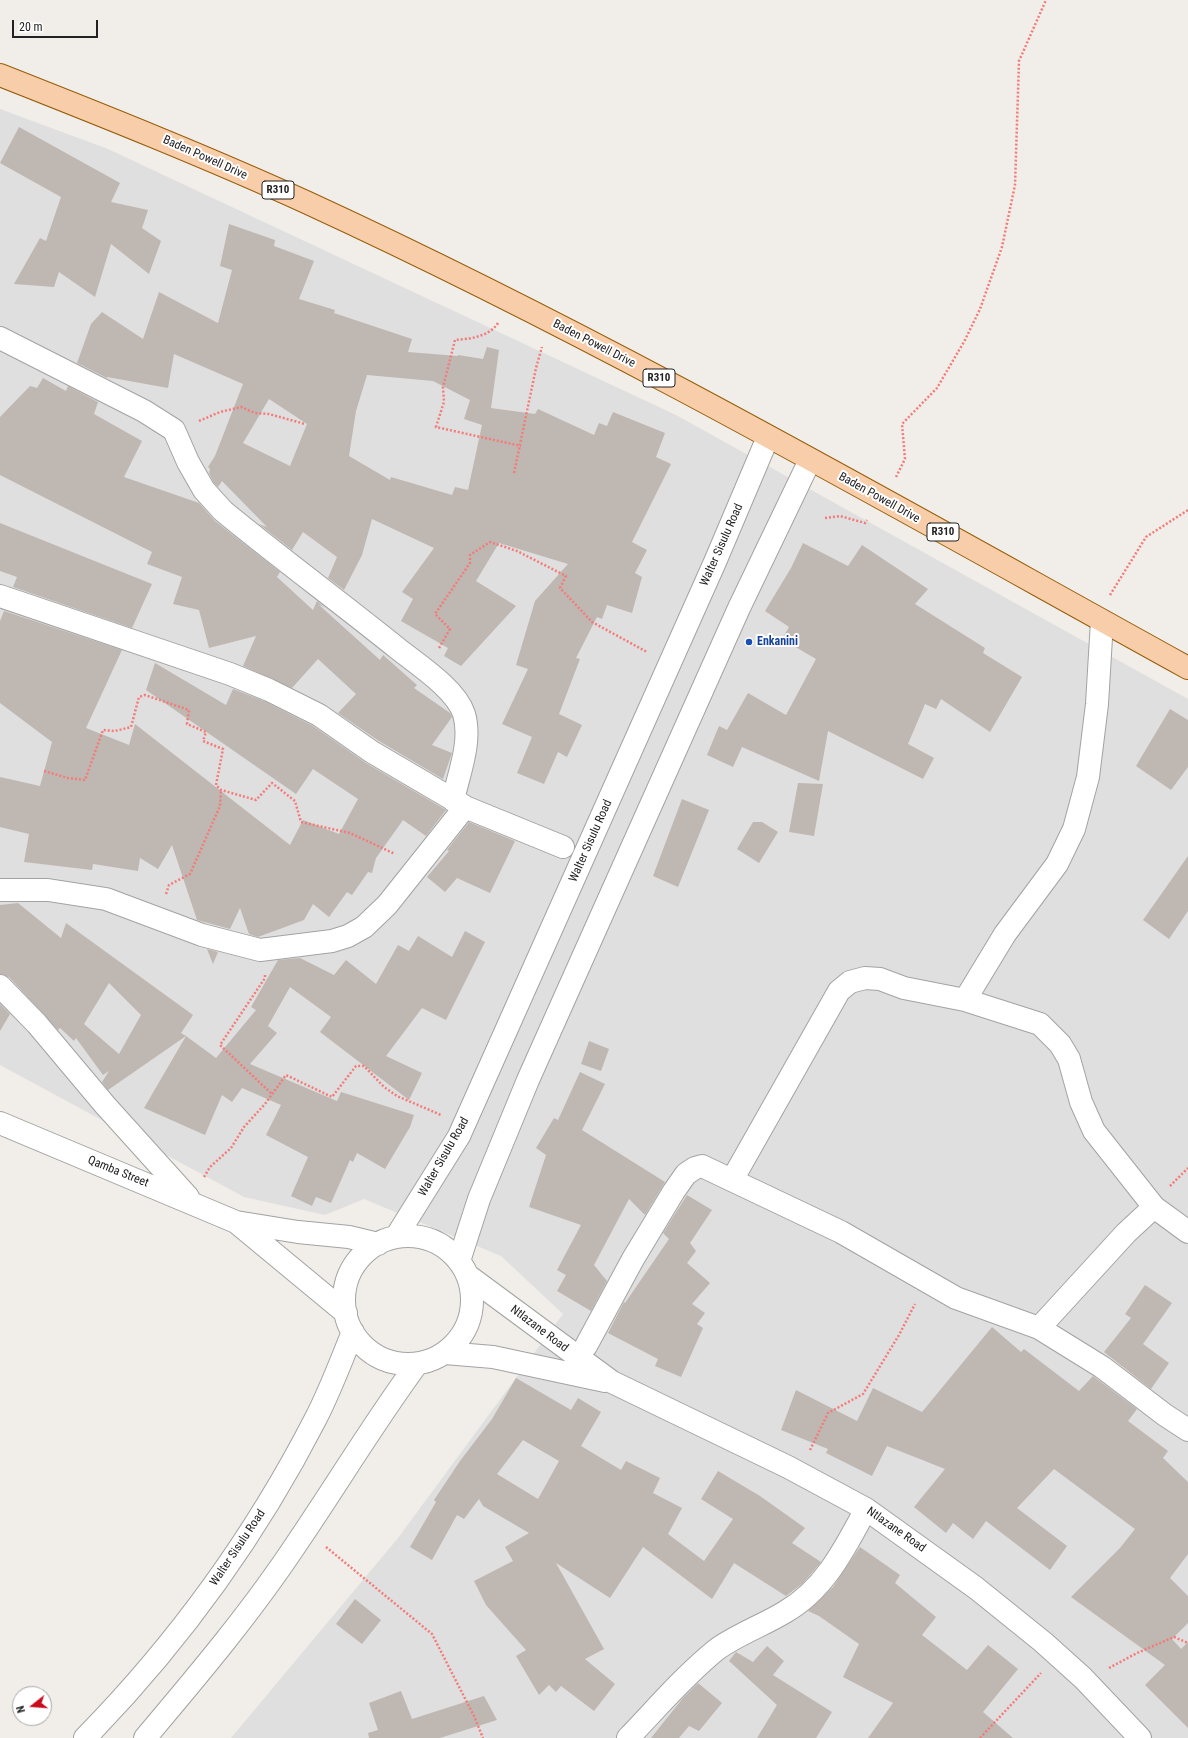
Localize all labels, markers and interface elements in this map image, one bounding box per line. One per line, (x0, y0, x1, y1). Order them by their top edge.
scale bar (14, 12, 100, 38)
text: 20 m (19, 20, 43, 34)
street label: Baden Powell Drive (161, 133, 249, 183)
road number: R310 (262, 181, 294, 199)
street label: Baden Powell Drive (550, 317, 638, 371)
road number: R310 (643, 369, 675, 387)
street label: Baden Powell Drive (836, 470, 922, 526)
street label: Walter Sisulu Road (697, 502, 747, 588)
road number: R310 (927, 523, 959, 541)
place label: Enkanini (757, 635, 798, 649)
marker: Enkanini (744, 637, 754, 647)
street label: Walter Sisulu Road (566, 798, 616, 884)
street label: Walter Sisulu Road (416, 1115, 472, 1199)
street label: Qamba Street (85, 1153, 151, 1191)
street label: Ntlazane Road (507, 1303, 571, 1355)
street label: Ntlazane Road (864, 1504, 928, 1556)
street label: Walter Sisulu Road (207, 1507, 269, 1589)
north arrow (12, 1686, 52, 1726)
text: N (14, 1704, 28, 1714)

